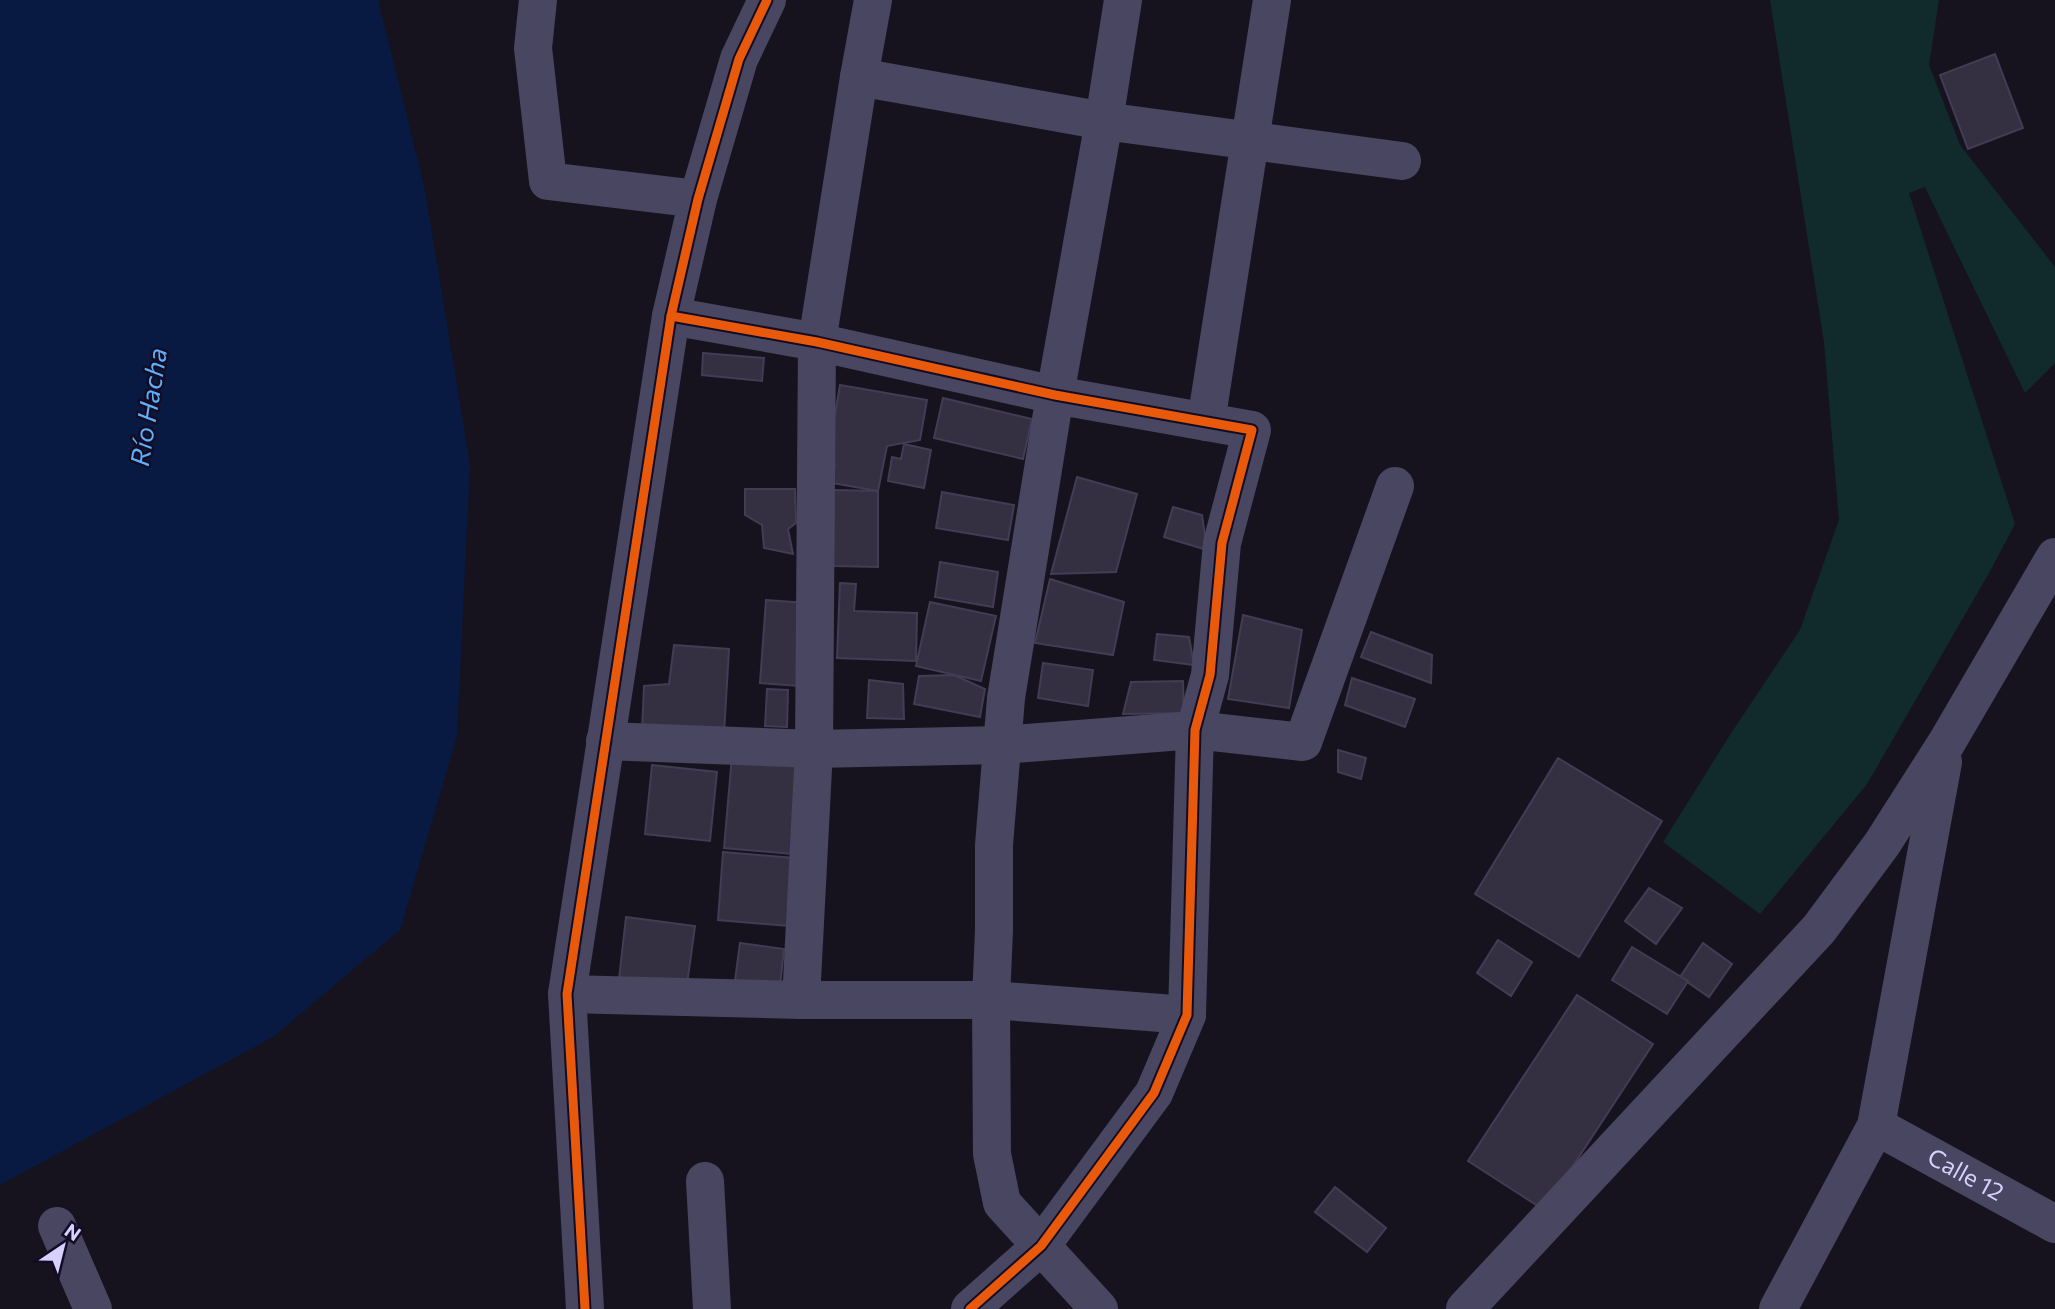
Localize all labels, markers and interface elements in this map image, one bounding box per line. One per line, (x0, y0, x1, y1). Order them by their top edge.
water label: Río Hacha (123, 346, 172, 468)
street label: Calle 12 (1923, 1141, 2009, 1206)
north arrow (28, 1211, 98, 1281)
text: N (61, 1218, 85, 1245)

